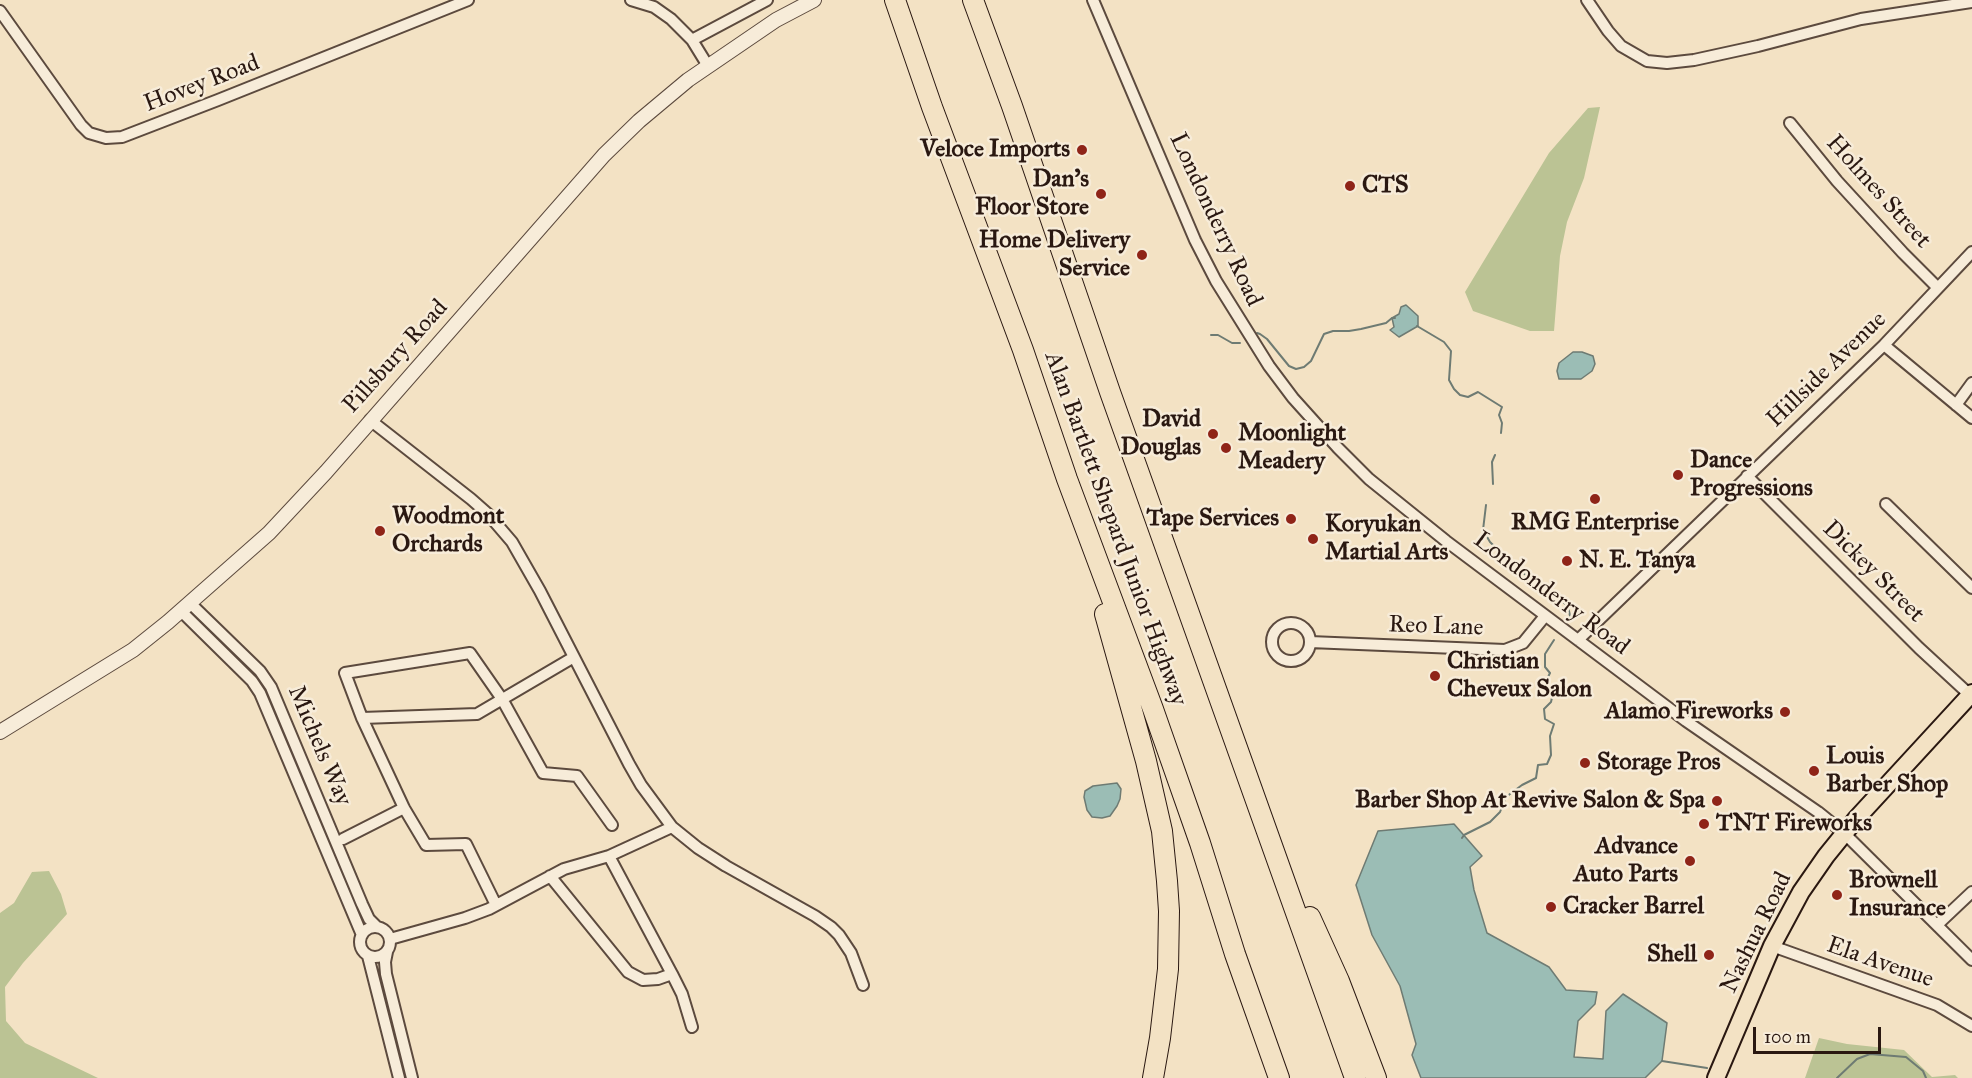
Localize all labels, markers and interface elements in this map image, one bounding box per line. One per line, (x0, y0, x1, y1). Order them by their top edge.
street label: Hovey Road (140, 49, 264, 119)
street label: Londonderry Road (1162, 129, 1268, 311)
street label: Holmes Street (1820, 129, 1936, 255)
place label: Veloce Imports (920, 136, 1070, 164)
marker: Veloce Imports (1075, 143, 1089, 157)
place label: Dan's Floor Store (975, 166, 1089, 222)
place label: CTS (1362, 172, 1409, 200)
marker: CTS (1343, 179, 1357, 193)
marker: Dan's Floor Store (1094, 187, 1108, 201)
place label: Home Delivery Service (979, 227, 1130, 283)
marker: Home Delivery Service (1135, 248, 1149, 262)
street label: Pillsbury Road (337, 294, 455, 420)
street label: Hillside Avenue (1761, 306, 1893, 434)
street label: Alan Bartlett Shepard Junior Highway (1037, 348, 1193, 710)
place label: David Douglas (1120, 406, 1201, 462)
place label: Moonlight Meadery (1238, 420, 1346, 476)
marker: David Douglas (1206, 427, 1220, 441)
marker: Moonlight Meadery (1219, 441, 1233, 455)
place label: Dance Progressions (1690, 447, 1813, 503)
marker: Dance Progressions (1671, 468, 1685, 482)
marker: RMG Enterprise (1588, 492, 1602, 506)
place label: Woodmont Orchards (392, 503, 504, 559)
place label: Tape Services (1147, 505, 1279, 533)
place label: RMG Enterprise (1511, 509, 1679, 537)
place label: Koryukan Martial Arts (1325, 511, 1448, 567)
marker: Tape Services (1284, 512, 1298, 526)
street label: Dickey Street (1816, 515, 1930, 629)
marker: Woodmont Orchards (373, 524, 387, 538)
street label: Londonderry Road (1467, 526, 1635, 662)
marker: Koryukan Martial Arts (1306, 532, 1320, 546)
place label: N. E. Tanya (1579, 547, 1695, 575)
marker: N. E. Tanya (1560, 554, 1574, 568)
street label: Reo Lane (1388, 611, 1484, 643)
place label: Christian Cheveux Salon (1447, 648, 1592, 704)
marker: Christian Cheveux Salon (1428, 669, 1442, 683)
street label: Michels Way (281, 682, 357, 810)
place label: Alamo Fireworks (1605, 698, 1773, 726)
marker: Alamo Fireworks (1778, 705, 1792, 719)
place label: Louis Barber Shop (1826, 743, 1948, 799)
place label: Storage Pros (1597, 749, 1721, 777)
marker: Storage Pros (1578, 756, 1592, 770)
marker: Louis Barber Shop (1807, 764, 1821, 778)
place label: Barber Shop At Revive Salon & Spa (1355, 787, 1705, 815)
marker: Barber Shop At Revive Salon & Spa (1710, 794, 1724, 808)
place label: TNT Fireworks (1716, 810, 1872, 838)
marker: TNT Fireworks (1697, 817, 1711, 831)
place label: Advance Auto Parts (1574, 833, 1678, 889)
marker: Advance Auto Parts (1683, 854, 1697, 868)
place label: Brownell Insurance (1849, 867, 1946, 923)
street label: Nashua Road (1715, 868, 1799, 998)
marker: Brownell Insurance (1830, 888, 1844, 902)
place label: Cracker Barrel (1563, 893, 1704, 921)
marker: Cracker Barrel (1544, 900, 1558, 914)
street label: Ela Avenue (1823, 931, 1937, 995)
place label: Shell (1647, 941, 1697, 969)
marker: Shell (1702, 948, 1716, 962)
scale bar (1756, 1015, 1884, 1053)
text: 100 m (1764, 1026, 1811, 1048)

